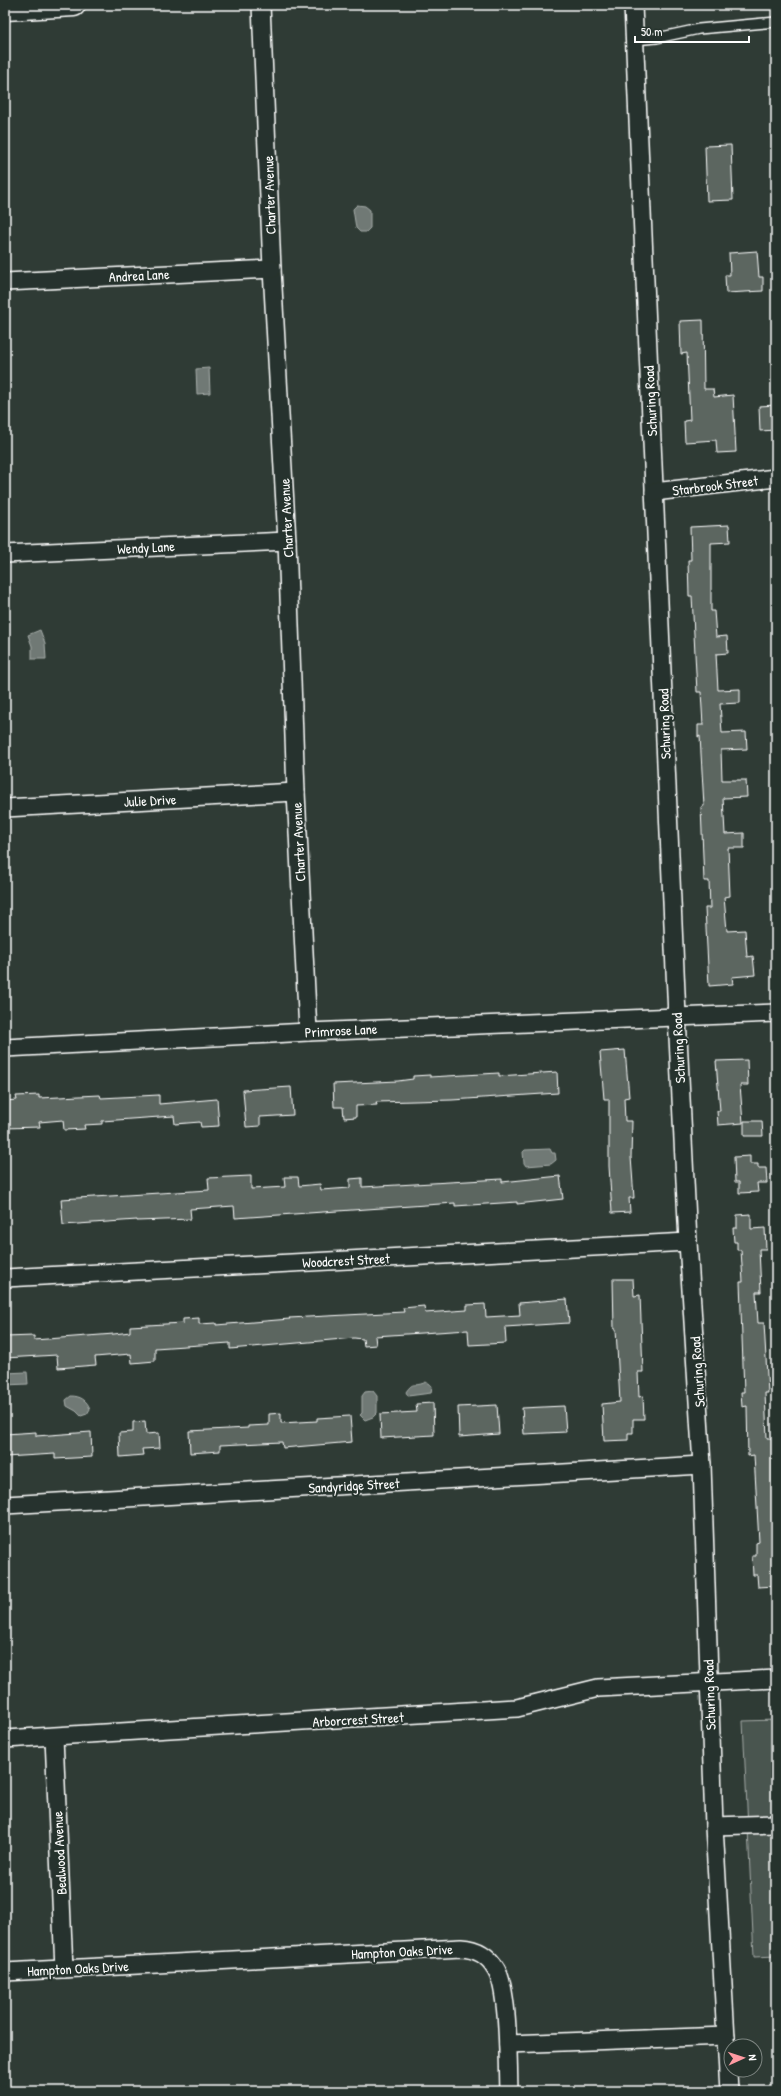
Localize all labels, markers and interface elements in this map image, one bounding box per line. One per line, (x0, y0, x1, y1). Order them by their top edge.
scale bar (635, 18, 749, 44)
text: 50 m (641, 23, 662, 40)
street label: Charter Avenue (258, 155, 280, 235)
street label: Andrea Lane (108, 264, 170, 286)
street label: Schuring Road (639, 365, 662, 437)
street label: Starbrook Street (671, 470, 759, 500)
street label: Charter Avenue (274, 478, 298, 558)
street label: Wendy Lane (117, 536, 176, 559)
street label: Schuring Road (653, 688, 676, 760)
street label: Julie Drive (123, 789, 177, 811)
street label: Charter Avenue (286, 802, 310, 882)
street label: Schuring Road (667, 1012, 690, 1084)
street label: Primrose Lane (304, 1019, 378, 1041)
street label: Woodcrest Street (302, 1248, 391, 1272)
street label: Schuring Road (685, 1336, 710, 1408)
street label: Sandyridge Street (308, 1473, 400, 1498)
street label: Schuring Road (698, 1659, 721, 1731)
street label: Arborcrest Street (312, 1707, 404, 1731)
street label: Bealwood Avenue (47, 1810, 71, 1895)
street label: Hampton Oaks Drive (351, 1939, 454, 1964)
street label: Hampton Oaks Drive (27, 1956, 130, 1981)
north arrow (723, 2038, 763, 2078)
text: N (746, 2054, 760, 2061)

